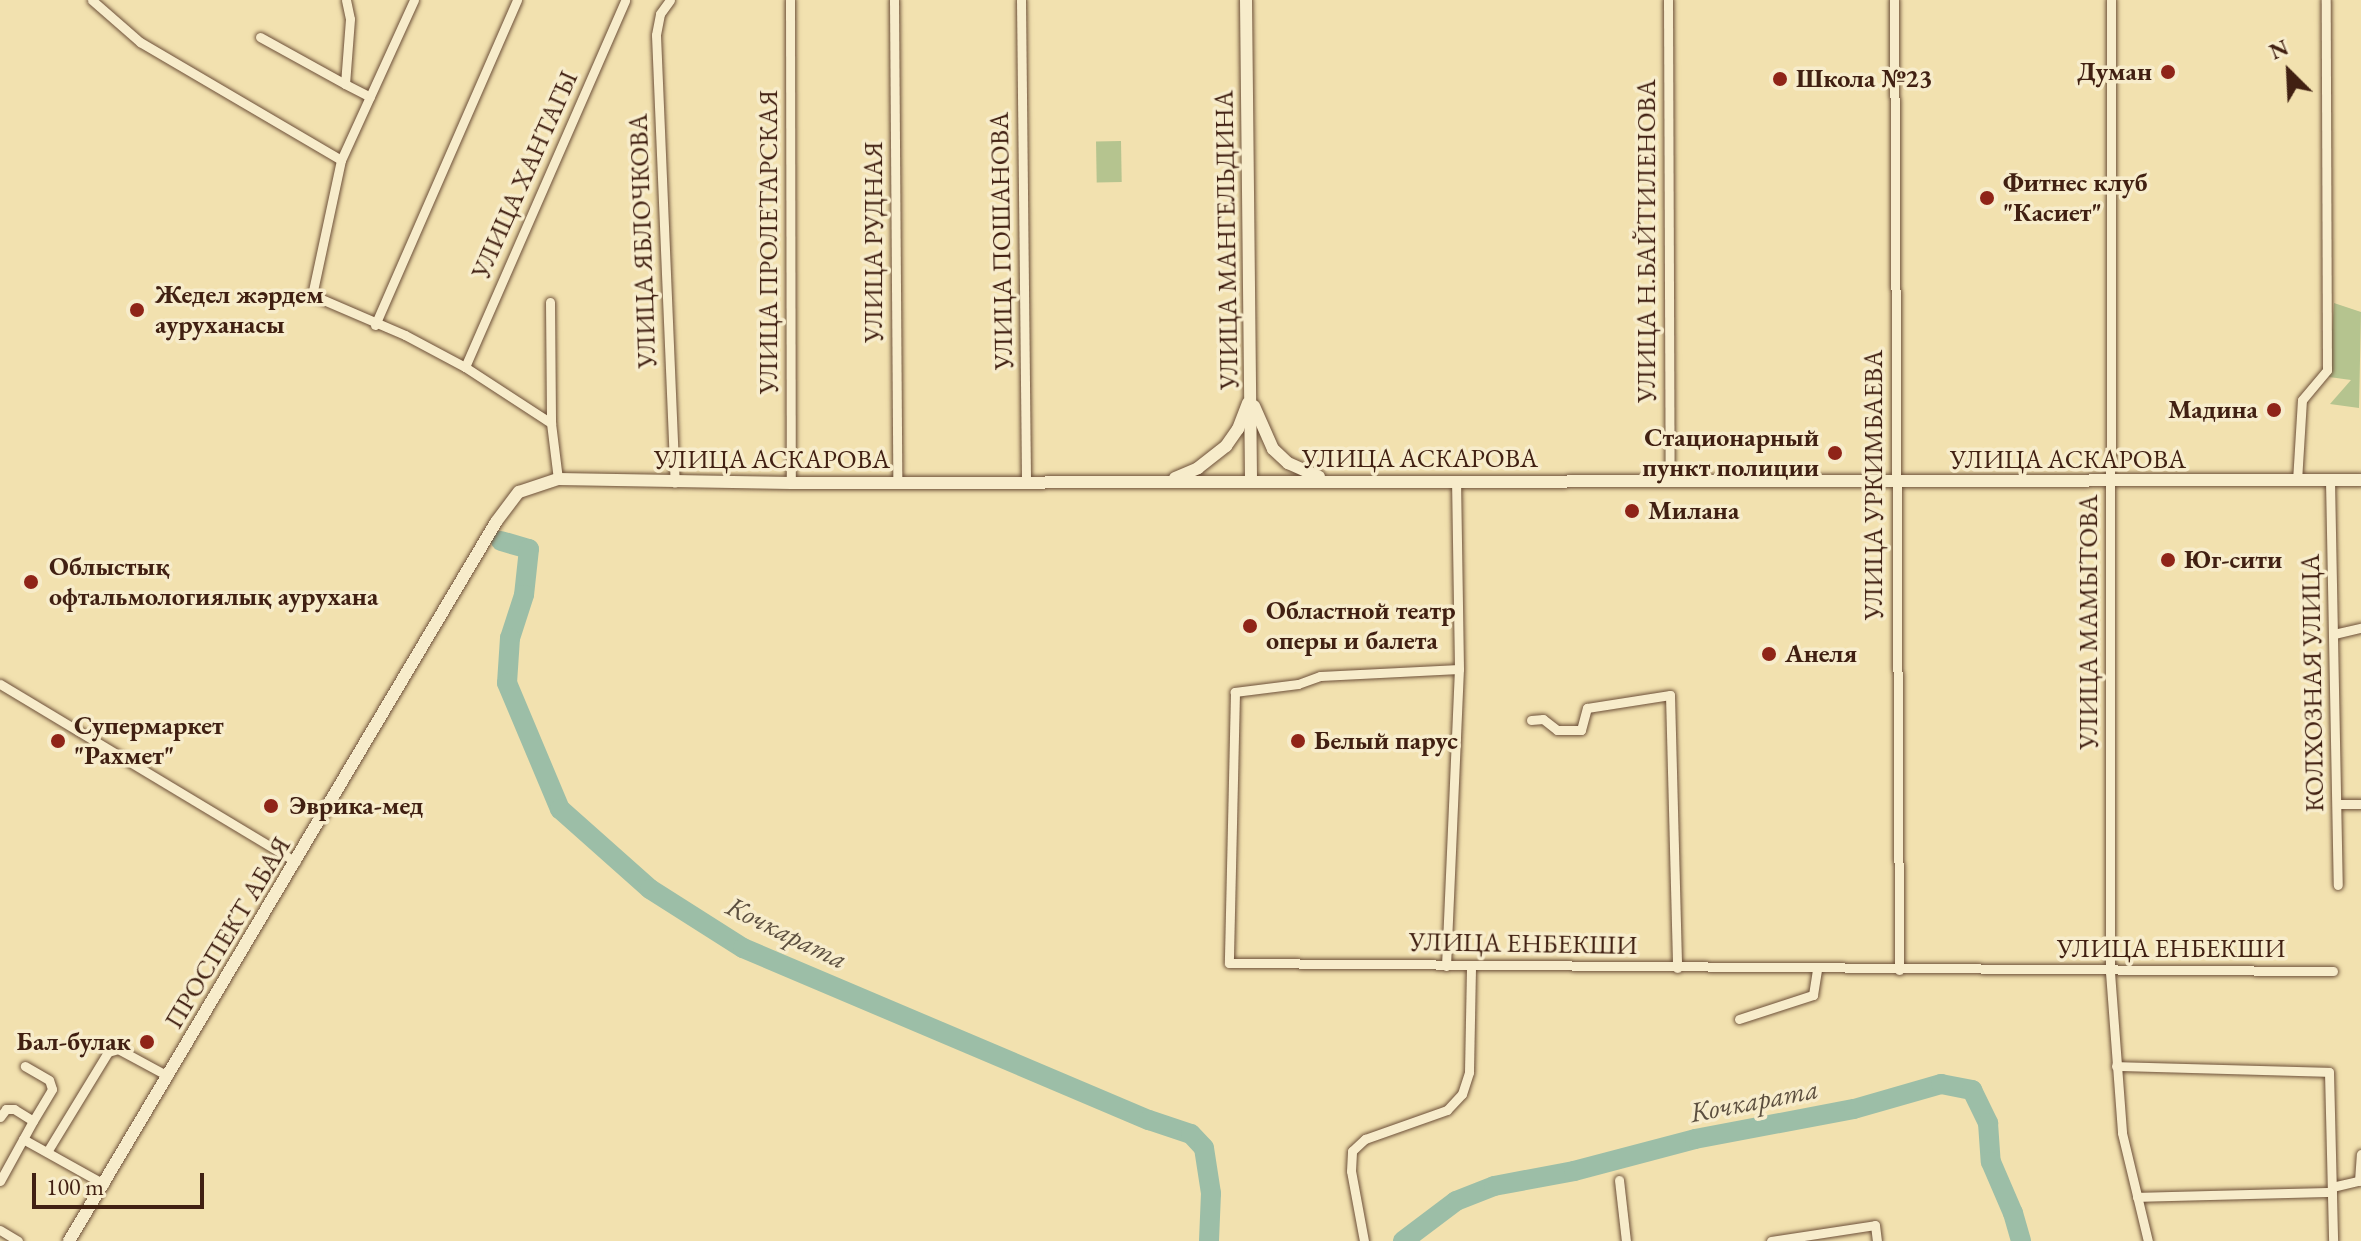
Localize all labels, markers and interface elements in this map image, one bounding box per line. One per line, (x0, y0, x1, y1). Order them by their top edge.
north arrow (2249, 32, 2329, 112)
text: N (2265, 33, 2293, 66)
place label: Думан (2077, 56, 2152, 88)
place label: Школа №23 (1796, 63, 1932, 95)
marker: Думан (2159, 63, 2177, 81)
street label: УЛИЦА ХАНТАГЫ (465, 66, 585, 284)
marker: Школа №23 (1771, 70, 1789, 88)
street label: УЛИЦА Н.БАЙТИЛЕНОВА (1631, 79, 1663, 403)
street label: УЛИЦА ПРОЛЕТАРСКАЯ (753, 90, 785, 394)
street label: УЛИЦА МАНГЕЛЬДИНА (1209, 90, 1245, 390)
street label: УЛИЦА ПОШАНОВА (984, 112, 1020, 370)
street label: УЛИЦА ЯБЛОЧКОВА (623, 113, 663, 369)
street label: УЛИЦА РУДНАЯ (858, 141, 890, 343)
place label: Фитнес клуб "Касиет" (2003, 167, 2148, 228)
marker: Фитнес клуб "Касиет" (1978, 189, 1996, 207)
place label: Жедел жәрдем ауруханасы (155, 279, 324, 340)
marker: Жедел жәрдем ауруханасы (126, 299, 148, 321)
street label: УЛИЦА УРКИМБАЕВА (1858, 350, 1890, 620)
place label: Мадина (2168, 394, 2258, 426)
marker: Мадина (2265, 401, 2283, 419)
place label: Стационарный пункт полиции (1642, 422, 1819, 484)
street label: УЛИЦА АСКАРОВА (1302, 443, 1538, 475)
street label: УЛИЦА АСКАРОВА (654, 444, 890, 476)
marker: Стационарный пункт полиции (1826, 444, 1844, 462)
street label: УЛИЦА АСКАРОВА (1950, 444, 2186, 476)
street label: УЛИЦА МАМЫТОВА (2073, 494, 2105, 750)
place label: Милана (1648, 495, 1739, 527)
marker: Милана (1623, 502, 1641, 520)
place label: Юг-сити (2184, 544, 2282, 576)
place label: Облыстық офтальмологиялық аурухана (49, 551, 378, 612)
marker: Юг-сити (2159, 551, 2177, 569)
street label: КОЛХОЗНАЯ УЛИЦА (2295, 554, 2331, 812)
marker: Облыстық офтальмологиялық аурухана (20, 571, 42, 593)
place label: Областной театр оперы и балета (1266, 595, 1455, 656)
marker: Областной театр оперы и балета (1241, 617, 1259, 635)
place label: Анеля (1785, 638, 1857, 670)
marker: Анеля (1760, 645, 1778, 663)
place label: Супермаркет "Рахмет" (74, 710, 224, 772)
place label: Белый парус (1314, 725, 1458, 757)
marker: Супермаркет "Рахмет" (49, 732, 67, 750)
marker: Белый парус (1289, 732, 1307, 750)
place label: Эврика-мед (289, 790, 423, 822)
marker: Эврика-мед (260, 795, 282, 817)
street label: ПРОСПЕКТ АБАЯ (158, 831, 298, 1035)
water label: Кочкарата (721, 888, 853, 976)
street label: УЛИЦА ЕНБЕКШИ (1409, 926, 1637, 962)
street label: УЛИЦА ЕНБЕКШИ (2057, 933, 2285, 965)
place label: Бал-булак (17, 1026, 131, 1058)
marker: Бал-булак (138, 1033, 156, 1051)
water label: Кочкарата (1687, 1071, 1821, 1129)
scale bar (36, 1157, 208, 1207)
text: 100 m (46, 1171, 104, 1202)

